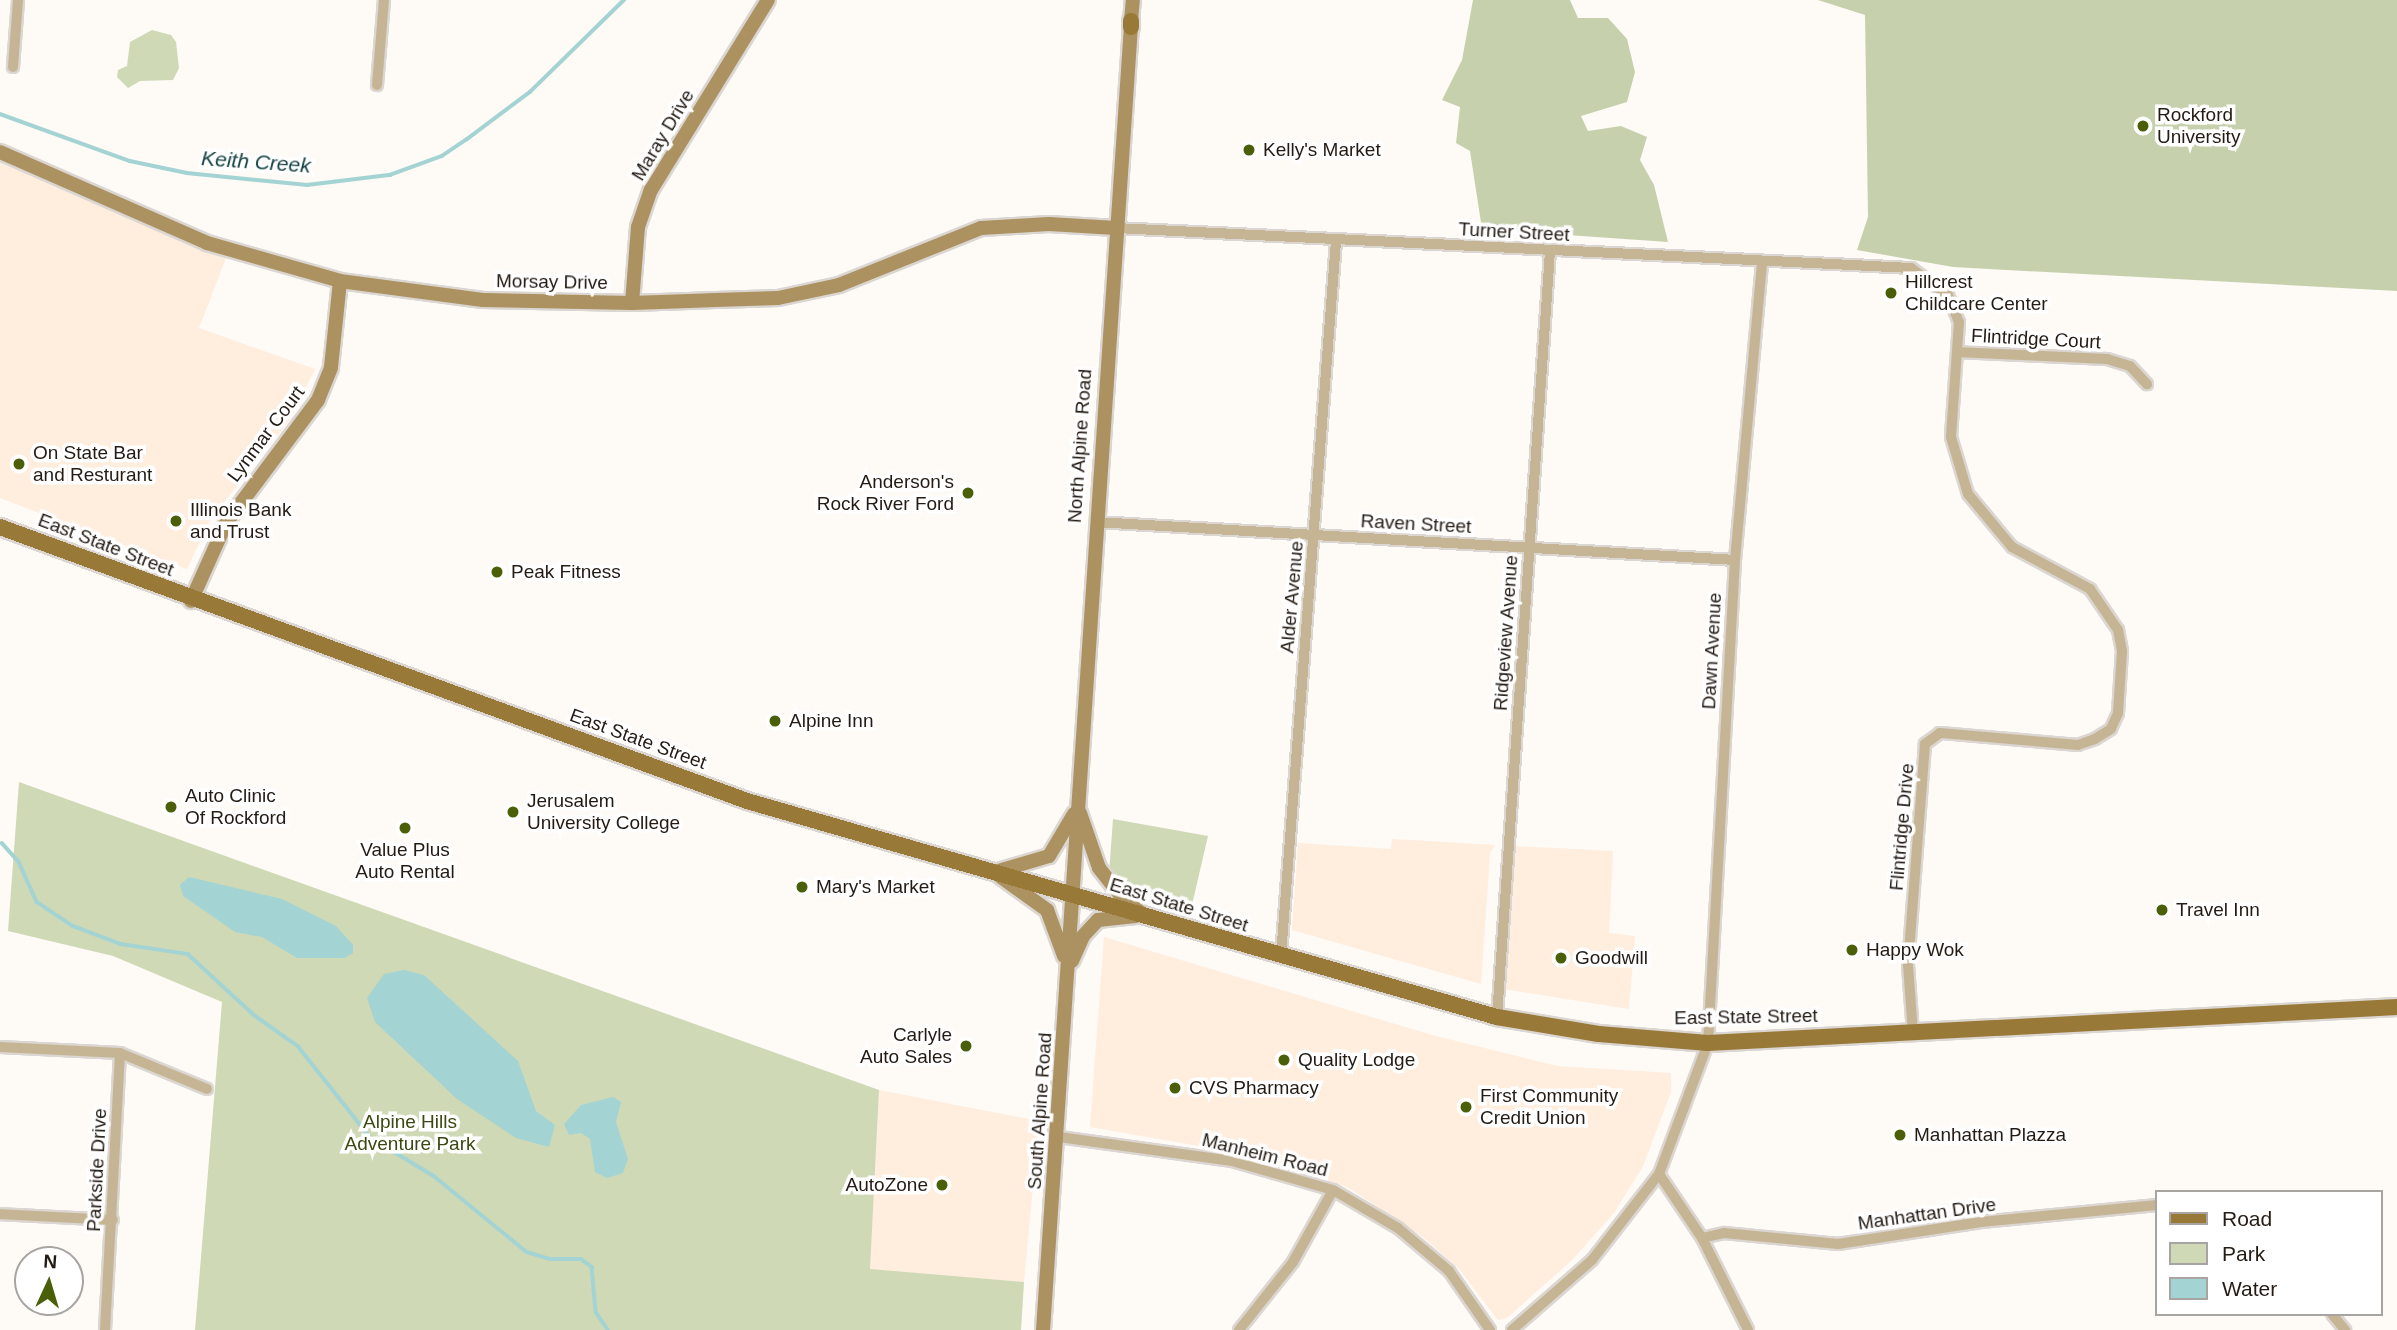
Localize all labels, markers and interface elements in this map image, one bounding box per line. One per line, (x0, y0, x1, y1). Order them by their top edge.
street label: Maray Drive (627, 85, 699, 185)
place label: Rockford University (2157, 104, 2240, 148)
marker: Rockford University (2135, 118, 2151, 134)
place label: Kelly's Market (1263, 139, 1381, 161)
marker: Kelly's Market (1241, 142, 1257, 158)
water label: Keith Creek (200, 146, 312, 178)
street label: Turner Street (1458, 218, 1570, 246)
street label: Morsay Drive (496, 270, 608, 294)
place label: Hillcrest Childcare Center (1905, 271, 2048, 315)
marker: Hillcrest Childcare Center (1883, 285, 1899, 301)
street label: Flintridge Court (1971, 324, 2101, 354)
street label: North Alpine Road (1063, 368, 1097, 524)
street label: Lynmar Court (222, 381, 310, 487)
place label: On State Bar and Resturant (33, 442, 152, 486)
marker: On State Bar and Resturant (11, 456, 27, 472)
place label: Anderson's Rock River Ford (817, 471, 954, 515)
marker: Anderson's Rock River Ford (960, 485, 976, 501)
place label: Illinois Bank and Trust (190, 499, 291, 543)
street label: East State Street (35, 509, 177, 581)
street label: Raven Street (1360, 510, 1472, 538)
marker: Illinois Bank and Trust (168, 513, 184, 529)
street label: Alder Avenue (1276, 539, 1308, 655)
street label: Ridgeview Avenue (1489, 554, 1523, 712)
place label: Peak Fitness (511, 561, 621, 583)
marker: Peak Fitness (489, 564, 505, 580)
street label: Dawn Avenue (1698, 592, 1726, 710)
street label: East State Street (567, 704, 709, 774)
place label: Alpine Inn (789, 710, 874, 732)
marker: Alpine Inn (767, 713, 783, 729)
street label: Flintridge Drive (1885, 762, 1919, 892)
place label: Auto Clinic Of Rockford (185, 785, 286, 829)
place label: Jerusalem University College (527, 790, 680, 834)
marker: Auto Clinic Of Rockford (163, 799, 179, 815)
marker: Jerusalem University College (505, 804, 521, 820)
marker: Value Plus Auto Rental (397, 820, 413, 836)
place label: Value Plus Auto Rental (355, 839, 455, 883)
street label: East State Street (1107, 873, 1251, 937)
place label: Mary's Market (816, 876, 935, 898)
marker: Mary's Market (794, 879, 810, 895)
place label: Travel Inn (2176, 899, 2260, 921)
marker: Travel Inn (2154, 902, 2170, 918)
place label: Happy Wok (1866, 939, 1964, 961)
marker: Happy Wok (1844, 942, 1860, 958)
place label: Goodwill (1575, 947, 1648, 969)
marker: Goodwill (1553, 950, 1569, 966)
street label: East State Street (1674, 1004, 1818, 1030)
place label: Carlyle Auto Sales (860, 1024, 952, 1068)
street label: South Alpine Road (1023, 1031, 1057, 1191)
marker: Carlyle Auto Sales (958, 1038, 974, 1054)
place label: Quality Lodge (1298, 1049, 1415, 1071)
marker: Quality Lodge (1276, 1052, 1292, 1068)
place label: CVS Pharmacy (1189, 1077, 1319, 1099)
marker: CVS Pharmacy (1167, 1080, 1183, 1096)
place label: First Community Credit Union (1480, 1085, 1618, 1129)
marker: First Community Credit Union (1458, 1099, 1474, 1115)
street label: Parkside Drive (82, 1108, 112, 1232)
park label: Alpine Hills Adventure Park (345, 1111, 475, 1155)
place label: Manhattan Plazza (1914, 1124, 2066, 1146)
marker: Manhattan Plazza (1892, 1127, 1908, 1143)
street label: Manheim Road (1200, 1128, 1330, 1182)
place label: AutoZone (846, 1174, 928, 1196)
marker: AutoZone (934, 1177, 950, 1193)
legend (2156, 1190, 2383, 1316)
street label: Manhattan Drive (1856, 1193, 1998, 1235)
text: Road (2222, 1207, 2272, 1230)
text: Park (2222, 1242, 2265, 1265)
north arrow (14, 1246, 84, 1316)
text: N (43, 1251, 58, 1273)
text: Water (2222, 1277, 2277, 1300)

